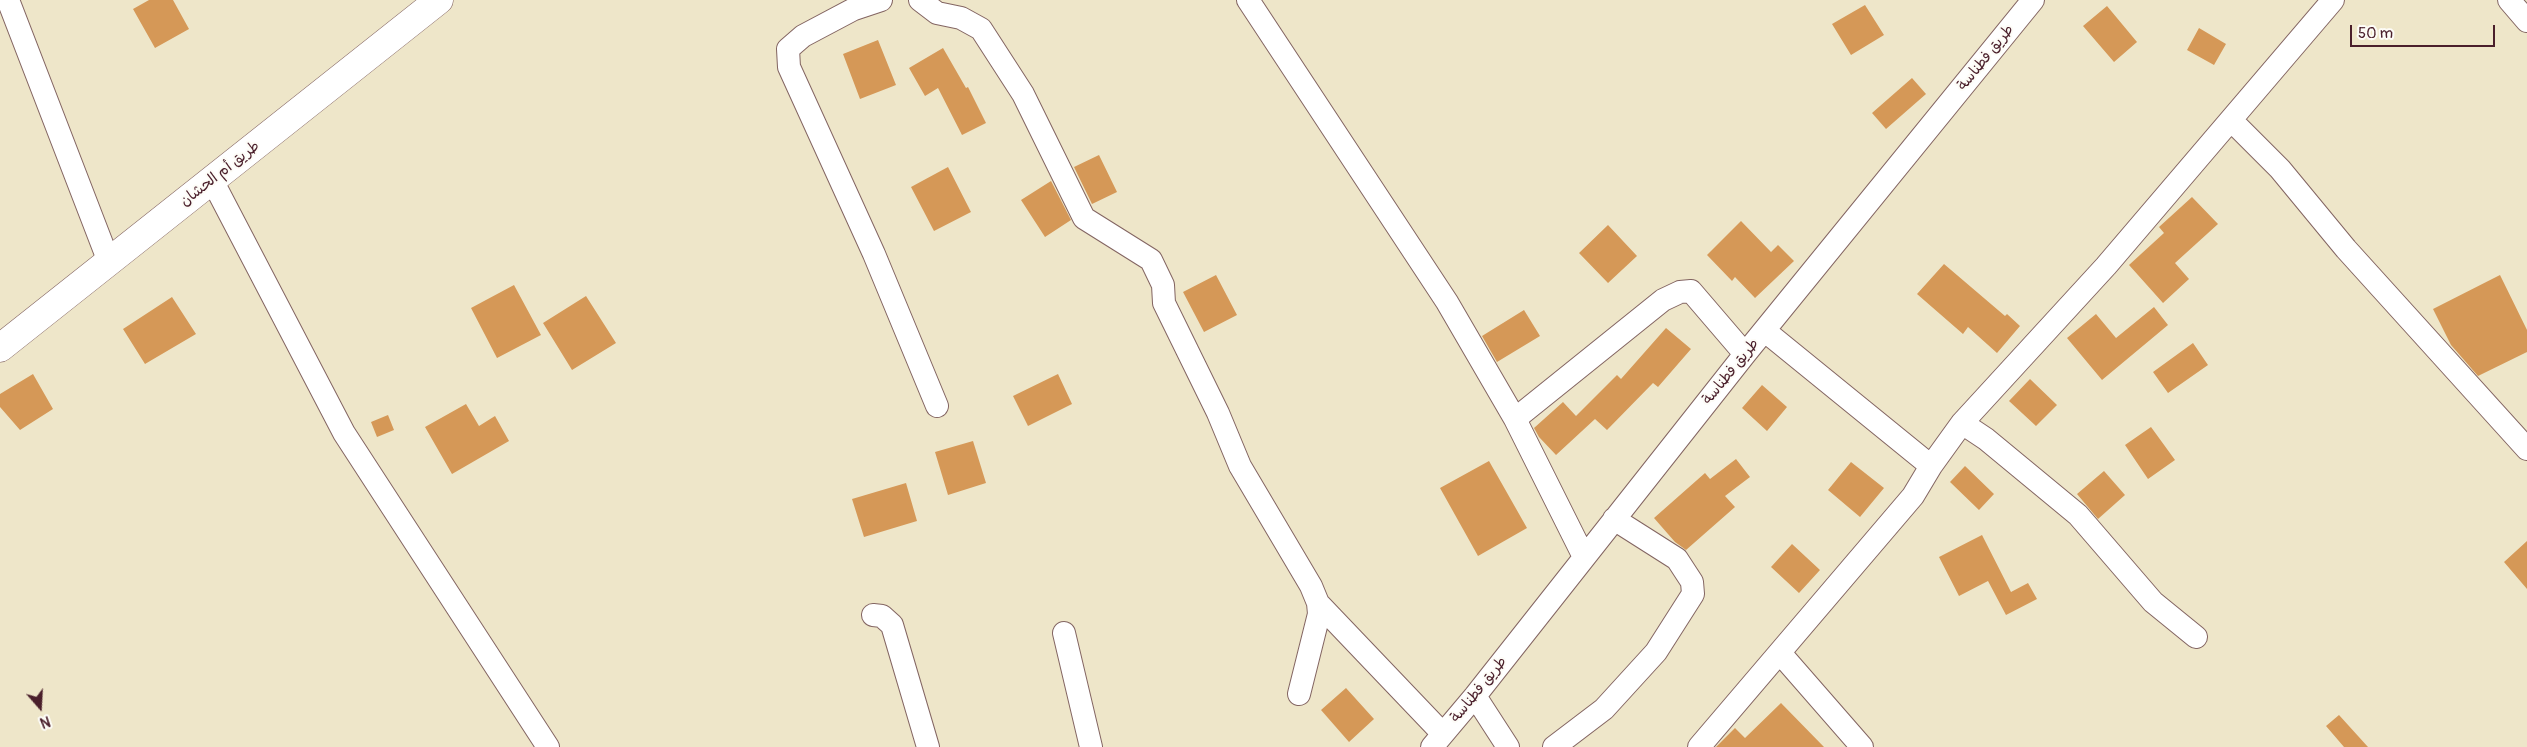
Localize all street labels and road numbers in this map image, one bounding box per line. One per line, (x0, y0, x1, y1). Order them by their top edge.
street label: طريق فطناسة (1954, 21, 2018, 95)
street label: طريق أم الحشان (177, 137, 263, 211)
street label: طريق فطناسة (1699, 335, 1763, 409)
street label: طريق فطناسة (1447, 653, 1511, 727)

